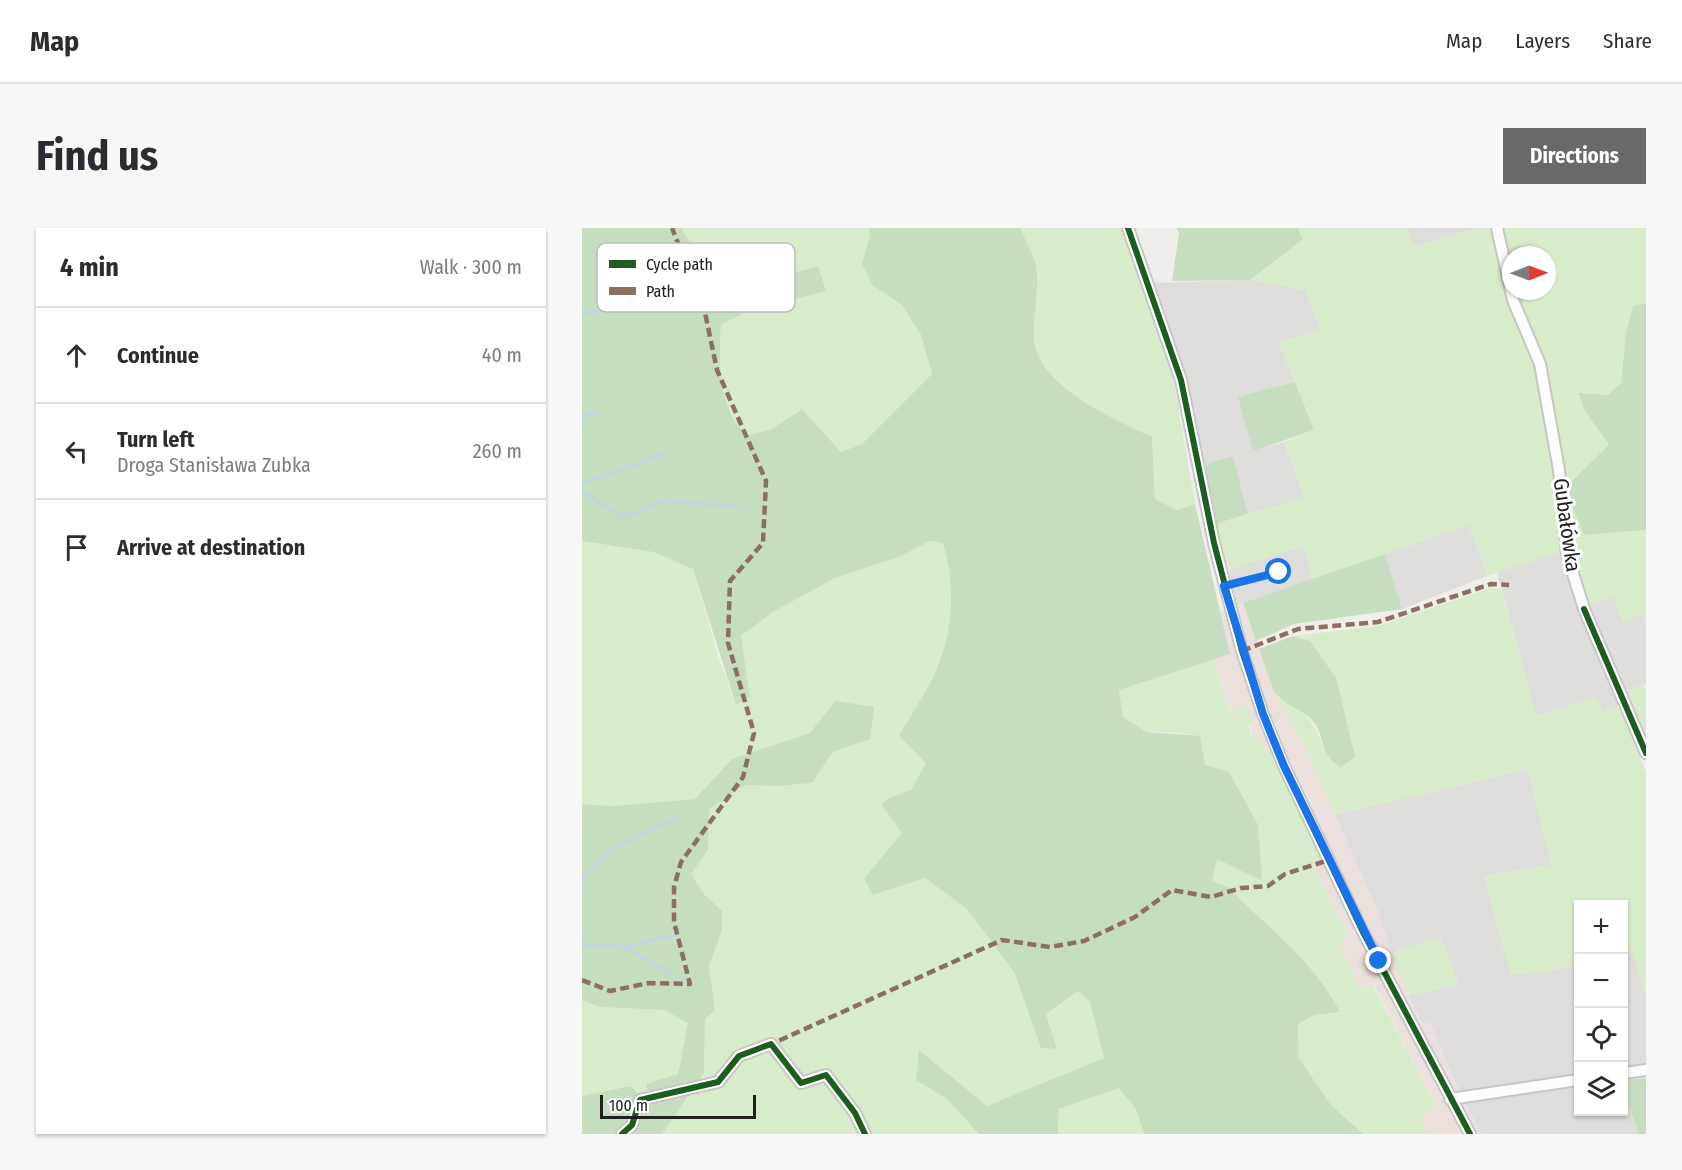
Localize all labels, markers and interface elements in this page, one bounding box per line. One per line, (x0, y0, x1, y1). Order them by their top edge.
text: Map (30, 25, 79, 58)
text: Map (1446, 28, 1482, 54)
text: Layers (1515, 28, 1570, 54)
text: Share (1603, 28, 1652, 54)
button: Directions (1503, 128, 1646, 184)
text: Find us (36, 131, 158, 181)
legend (597, 243, 795, 312)
north arrow (1502, 246, 1556, 300)
text: 4 min (60, 252, 119, 283)
text: Walk · 300 m (420, 255, 522, 279)
text: Cycle path (646, 255, 713, 274)
text: Path (646, 282, 675, 301)
icon: ahead (60, 339, 93, 372)
text: Continue (117, 342, 199, 369)
text: 40 m (482, 343, 522, 367)
text: Turn left (117, 426, 195, 453)
icon: left (60, 435, 93, 468)
text: 260 m (473, 439, 522, 463)
text: Droga Stanisława Zubka (117, 453, 311, 477)
street label: Gubałówka (1548, 476, 1586, 574)
icon: arrive (60, 531, 93, 564)
text: Arrive at destination (117, 534, 305, 561)
route start (1265, 558, 1291, 584)
map controls (1574, 900, 1628, 1116)
button: + (1574, 900, 1628, 954)
route end (1365, 947, 1391, 973)
button: − (1574, 954, 1628, 1008)
button: locate (1574, 1008, 1628, 1062)
button: layers (1574, 1062, 1628, 1116)
scale bar (600, 1092, 756, 1120)
text: 100 m (609, 1096, 648, 1115)

